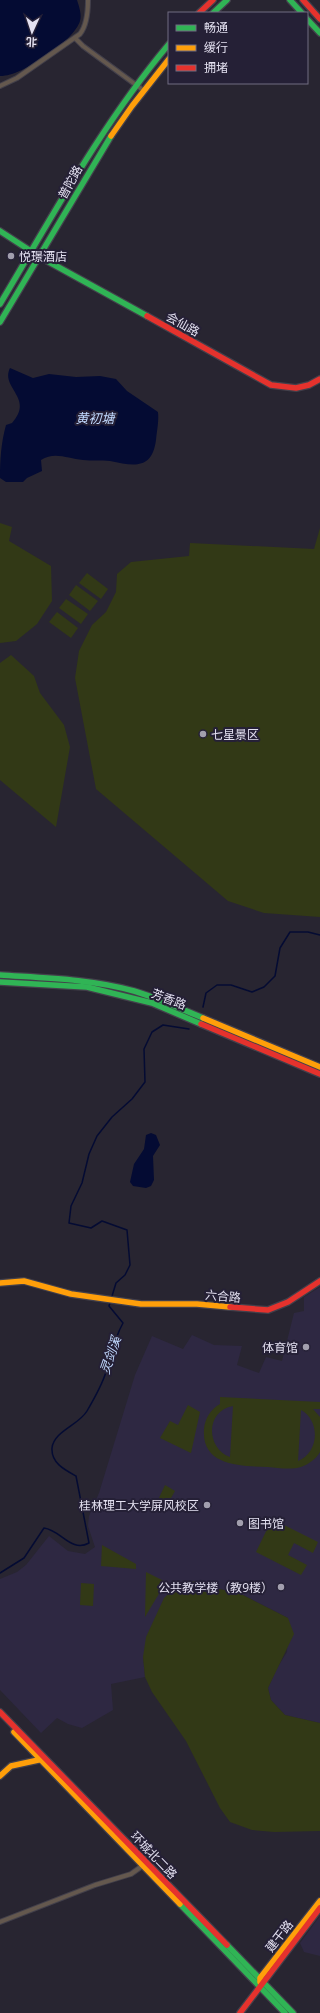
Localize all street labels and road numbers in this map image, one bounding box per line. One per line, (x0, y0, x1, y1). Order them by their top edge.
street label: 普陀路 (54, 162, 86, 202)
street label: 会仙路 (163, 308, 203, 340)
street label: 芳香路 (149, 985, 189, 1013)
street label: 六合路 (204, 1286, 242, 1306)
street label: 环城北二路 (127, 1828, 181, 1882)
street label: 建干路 (261, 1917, 297, 1955)

